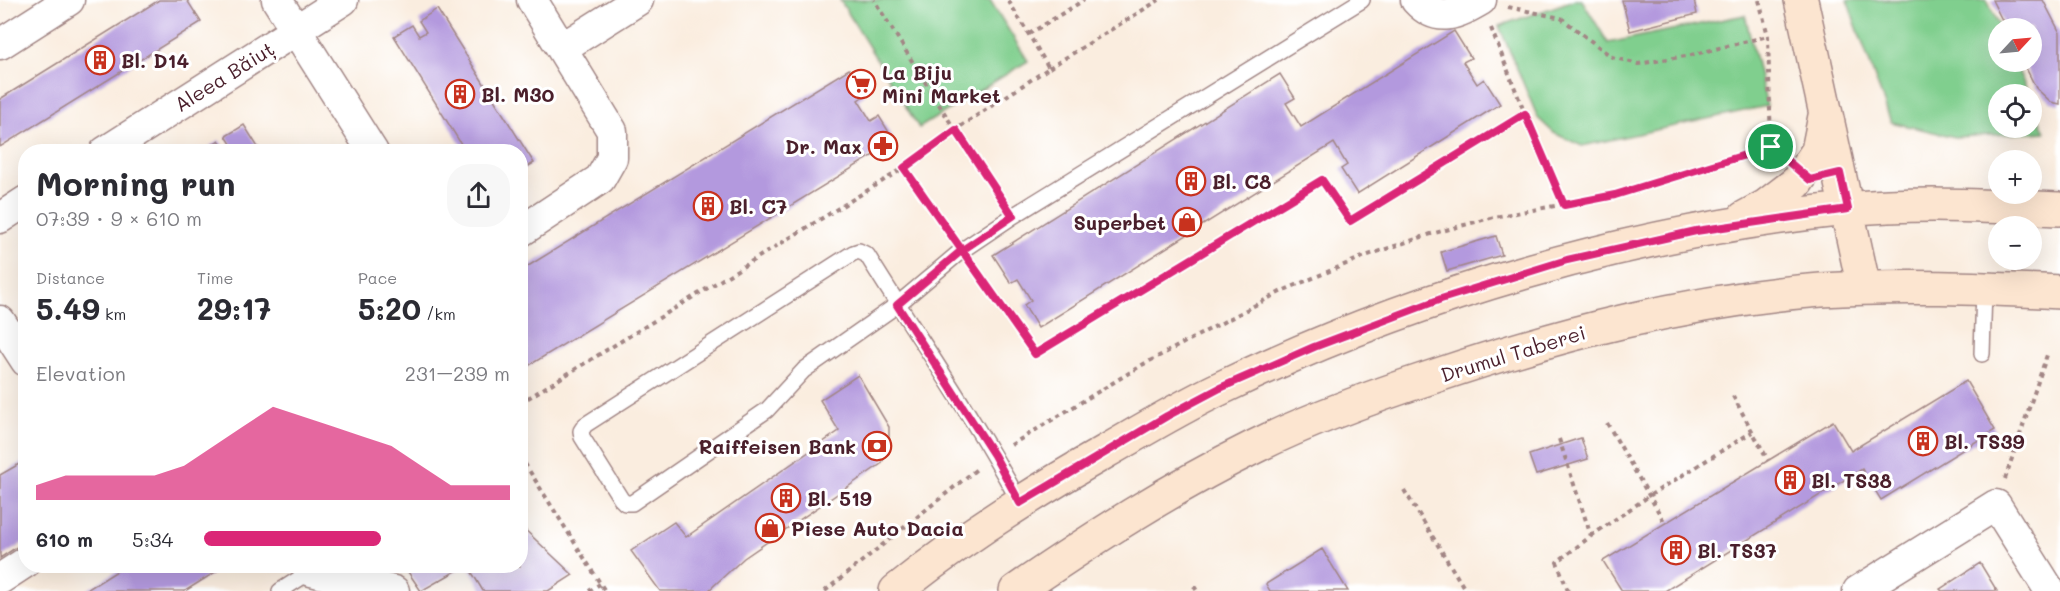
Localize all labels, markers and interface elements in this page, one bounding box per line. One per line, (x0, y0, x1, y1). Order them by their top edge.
north arrow (1988, 18, 2042, 72)
map controls (1988, 18, 2042, 270)
street label: Aleea Băiuț (169, 35, 279, 118)
building icon: Bl. D14 (84, 44, 116, 76)
place label: Bl. D14 (121, 47, 189, 73)
place label: La Biju Mini Market (882, 59, 1001, 108)
supermarket icon: La Biju Mini Market (845, 68, 877, 100)
building icon: Bl. M30 (444, 78, 476, 110)
place label: Bl. M30 (481, 81, 554, 107)
button: locate (1988, 84, 2042, 138)
pin (1745, 121, 1796, 172)
pharmacy icon: Dr. Max (867, 130, 899, 162)
icon: arrive (1754, 130, 1787, 163)
place label: Dr. Max (785, 133, 862, 159)
button: + (1988, 150, 2042, 204)
text: Morning run (36, 161, 236, 204)
button: share (447, 164, 510, 227)
building icon: Bl. C8 (1175, 165, 1207, 197)
place label: Bl. C8 (1212, 168, 1271, 194)
building icon: Bl. C7 (692, 190, 724, 222)
place label: Bl. C7 (729, 193, 787, 219)
text: 07:39 · 9 × 610 m (36, 205, 202, 231)
shop icon: Superbet (1171, 206, 1203, 238)
place label: Superbet (1074, 209, 1166, 235)
button: − (1988, 216, 2042, 270)
text: Distance (36, 267, 105, 288)
text: Time (197, 267, 233, 288)
text: Pace (358, 267, 397, 288)
text: 5.49 (36, 288, 100, 328)
text: 29:17 (197, 288, 271, 328)
text: 5:20 (358, 288, 421, 328)
text: km (100, 303, 126, 324)
text: /km (421, 303, 456, 324)
street label: Drumul Taberei (1437, 319, 1589, 387)
text: Elevation (36, 360, 126, 386)
text: 231–239 m (405, 360, 510, 386)
building icon: Bl. TS39 (1907, 425, 1939, 457)
place label: Bl. TS39 (1944, 428, 2025, 454)
bank icon: Raiffeisen Bank (861, 430, 893, 462)
place label: Raiffeisen Bank (699, 433, 856, 459)
building icon: Bl. TS38 (1774, 464, 1806, 496)
place label: Bl. TS38 (1811, 467, 1892, 493)
building icon: Bl. 519 (770, 482, 802, 514)
place label: Bl. 519 (807, 485, 872, 511)
shop icon: Piese Auto Dacia (754, 512, 786, 544)
place label: Piese Auto Dacia (791, 515, 964, 541)
text: 610 m (36, 526, 93, 552)
text: 5:34 (132, 526, 173, 552)
building icon: Bl. TS37 (1660, 534, 1692, 566)
place label: Bl. TS37 (1697, 537, 1777, 563)

